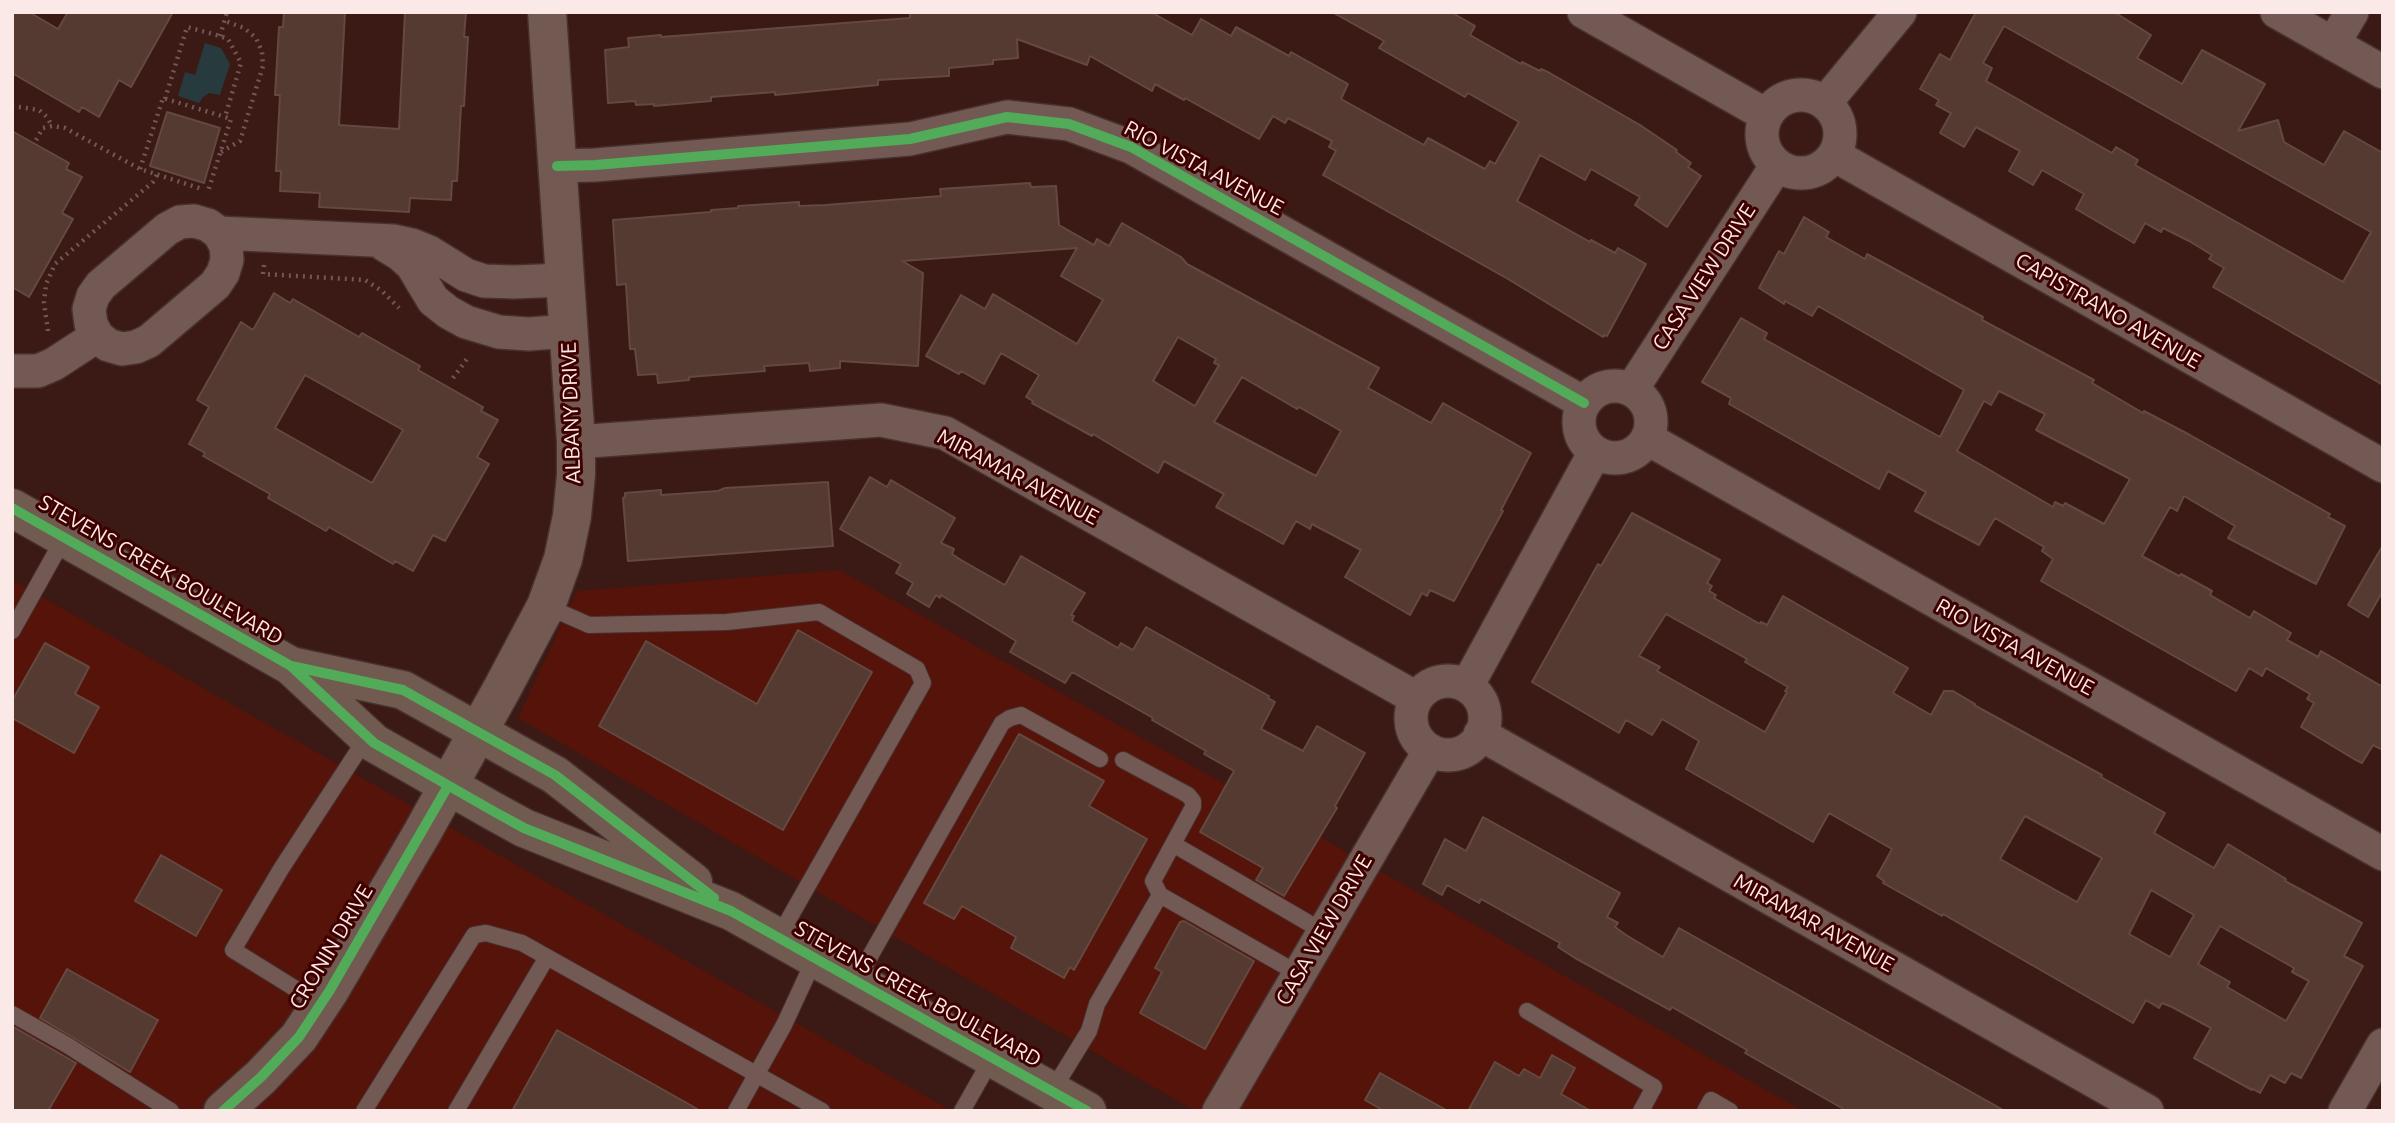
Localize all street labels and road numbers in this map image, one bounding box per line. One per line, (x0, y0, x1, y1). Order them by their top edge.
street label: RIO VISTA AVENUE (1120, 115, 1288, 221)
street label: CASA VIEW DRIVE (1647, 199, 1761, 355)
street label: CAPISTRANO AVENUE (2011, 248, 2205, 374)
street label: ALBANY DRIVE (556, 342, 586, 484)
street label: MIRAMAR AVENUE (933, 424, 1103, 530)
street label: STEVENS CREEK BOULEVARD (34, 490, 288, 650)
street label: RIO VISTA AVENUE (1931, 593, 2099, 701)
street label: CASA VIEW DRIVE (1271, 850, 1377, 1010)
street label: MIRAMAR AVENUE (1729, 868, 1899, 978)
street label: CRONIN DRIVE (284, 880, 378, 1014)
street label: STEVENS CREEK BOULEVARD (790, 916, 1046, 1072)

